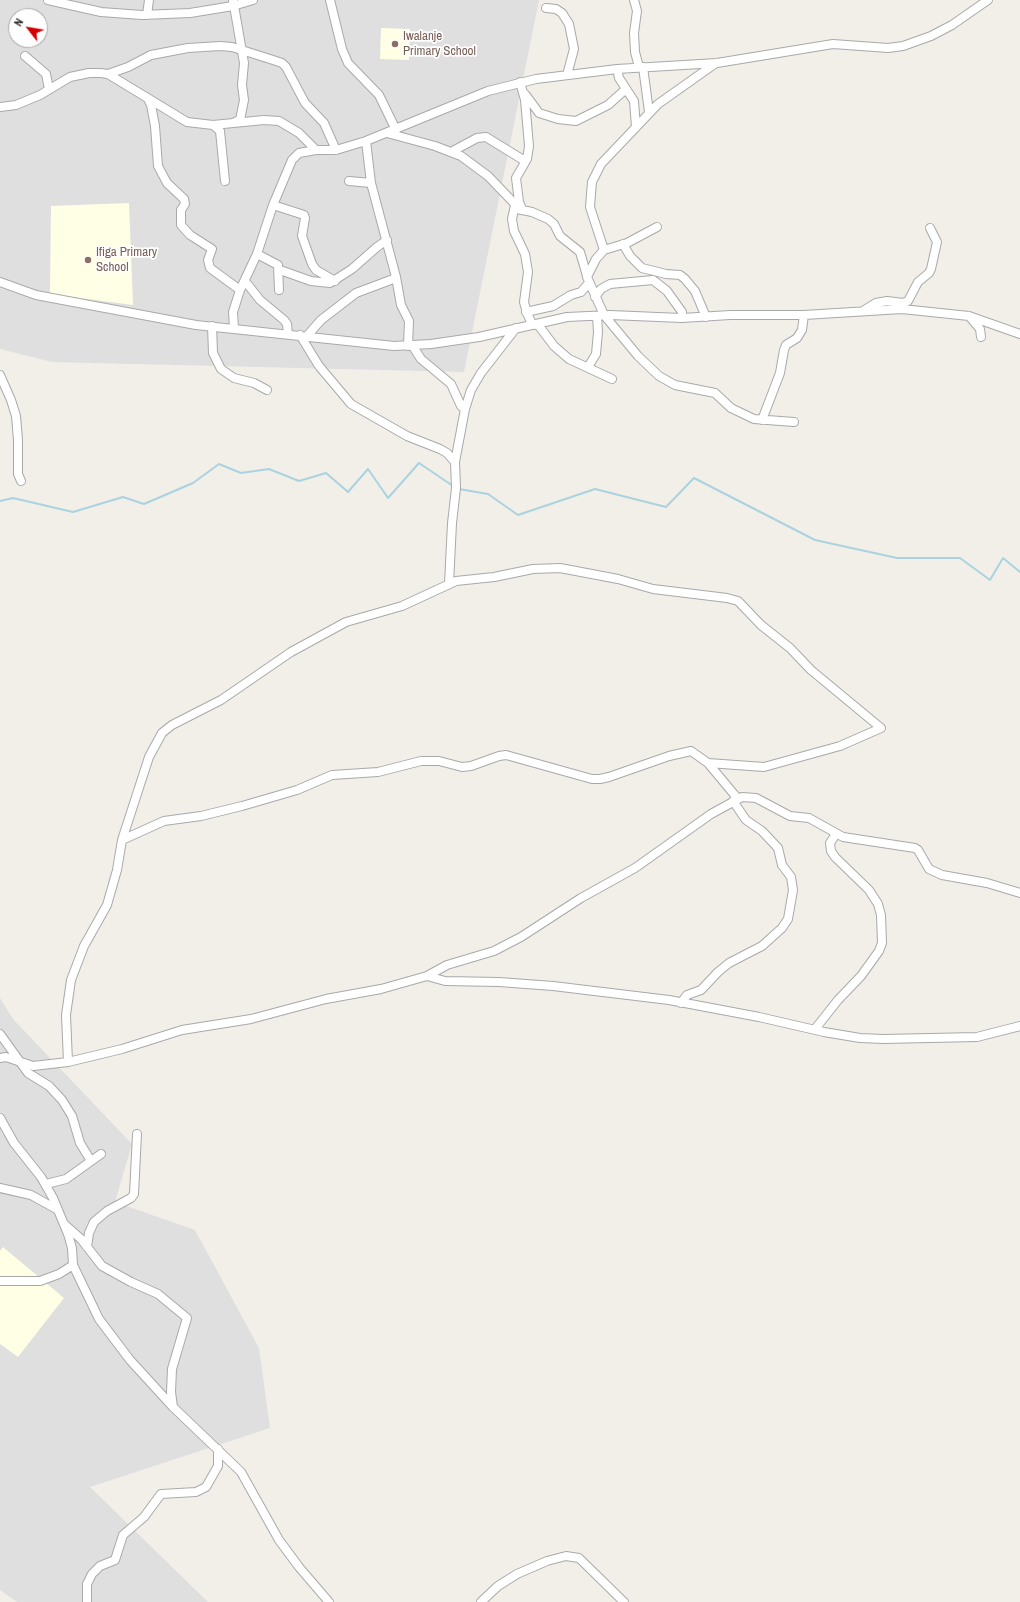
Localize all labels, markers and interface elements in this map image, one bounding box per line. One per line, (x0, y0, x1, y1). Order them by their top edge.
north arrow (8, 8, 48, 48)
text: N (11, 16, 26, 29)
place label: Iwalanje Primary School (403, 29, 476, 60)
marker: Iwalanje Primary School (390, 39, 400, 49)
place label: Ifiga Primary School (96, 245, 157, 276)
marker: Ifiga Primary School (83, 255, 93, 265)

